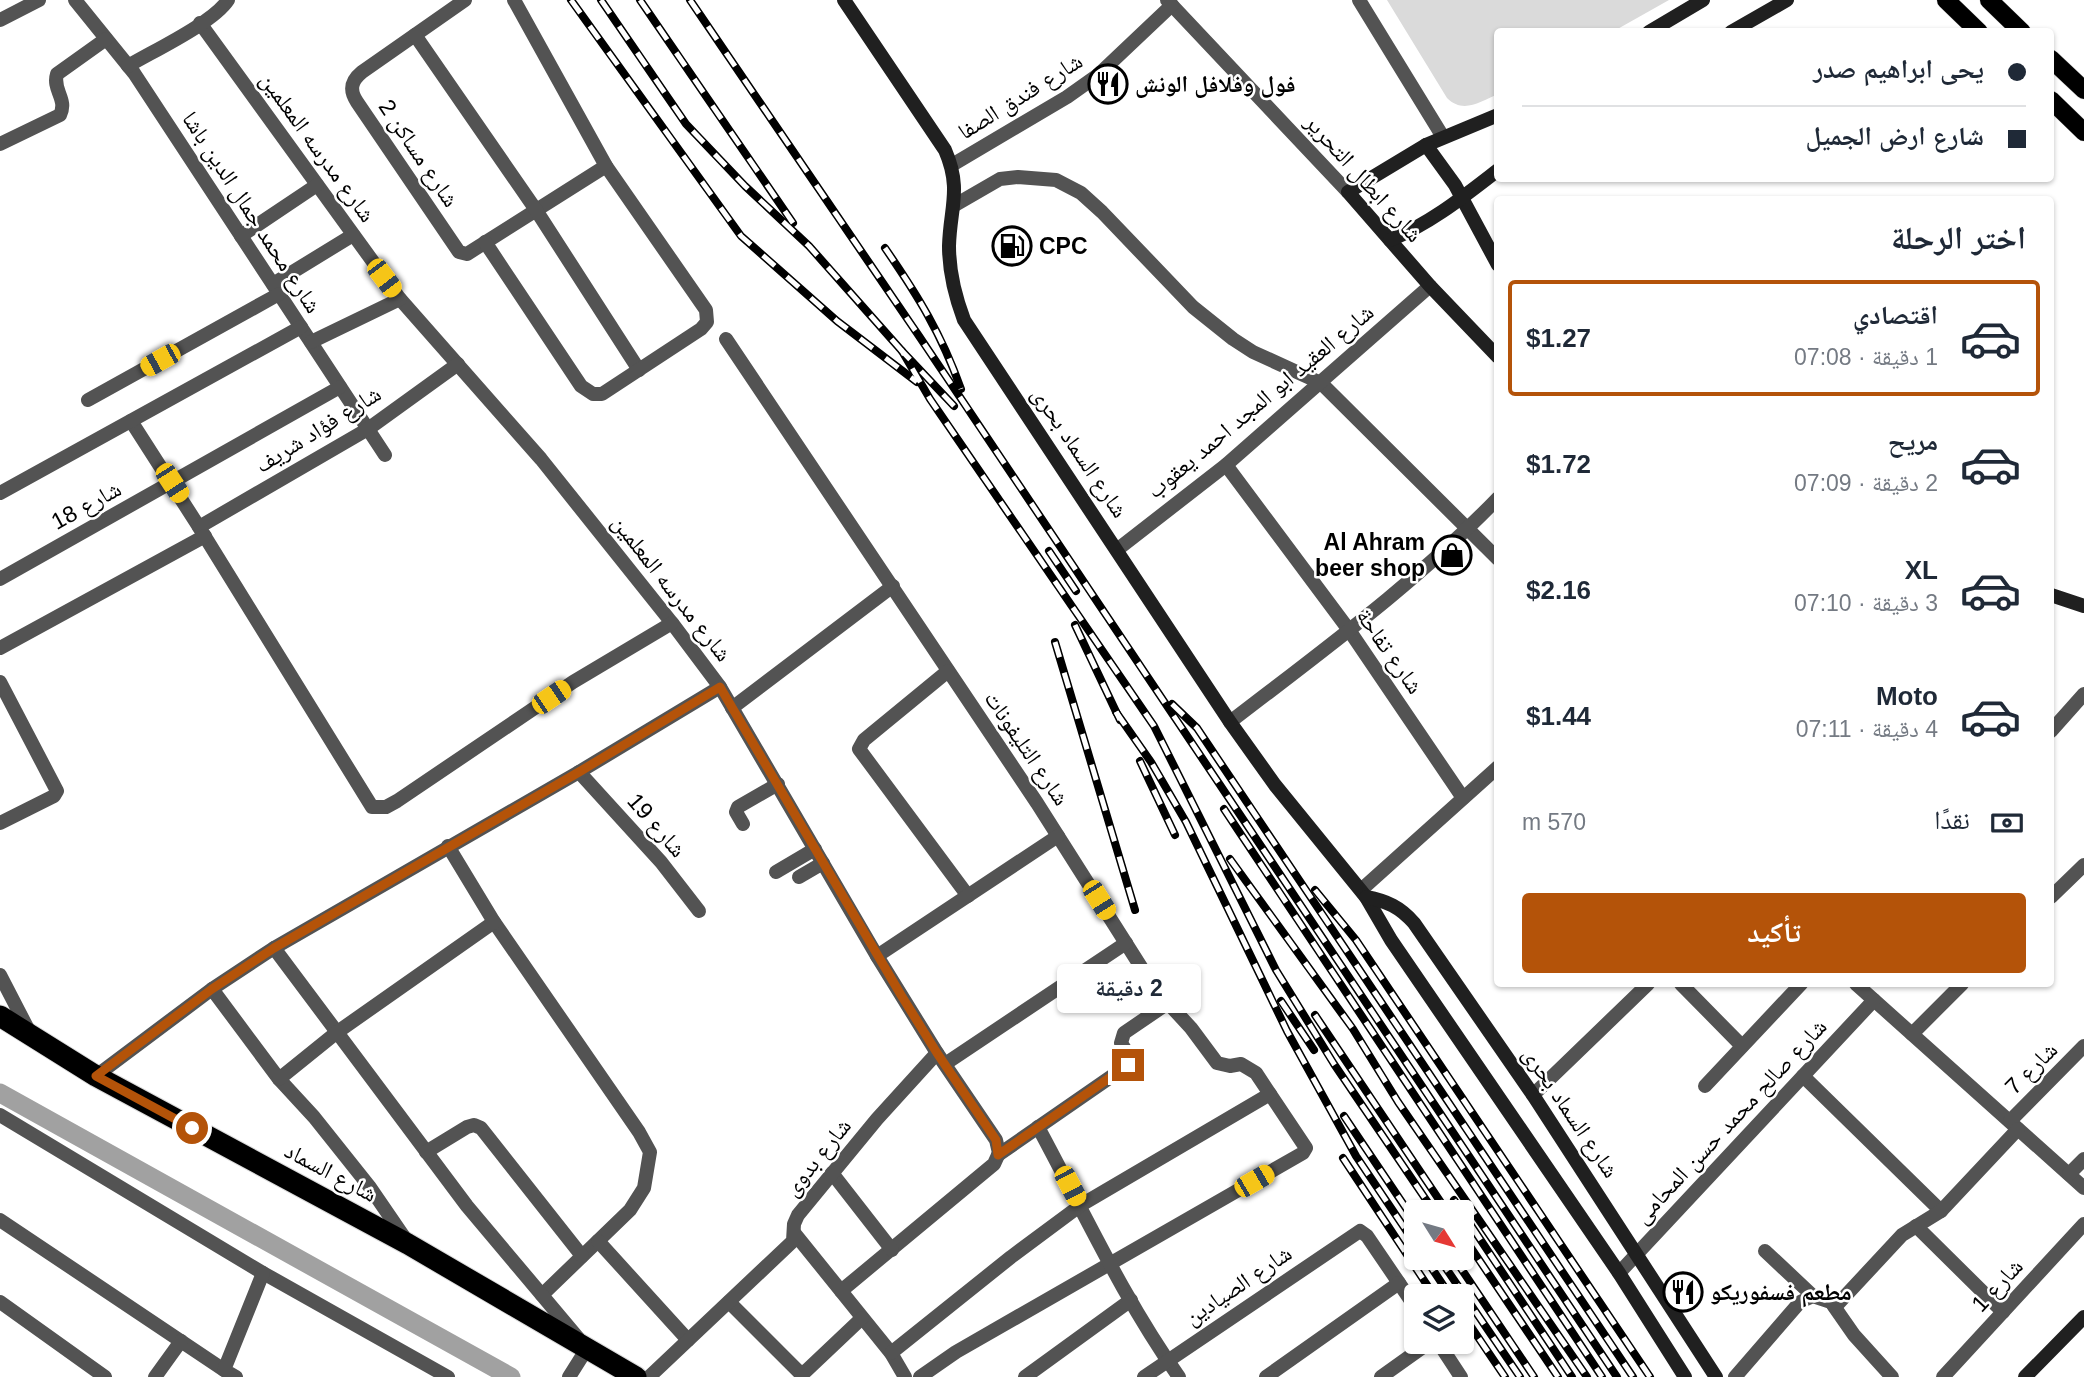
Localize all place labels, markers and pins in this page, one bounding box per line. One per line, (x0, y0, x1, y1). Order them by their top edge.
restaurant icon: فول وفلافل الونش (1087, 63, 1129, 105)
place label: فول وفلافل الونش (1135, 71, 1296, 98)
fuel station icon: CPC (991, 225, 1033, 267)
place label: CPC (1039, 233, 1088, 259)
place label: Al Ahram beer shop (1315, 529, 1425, 581)
shop icon: Al Ahram beer shop (1431, 534, 1473, 576)
restaurant icon: مطعم فسفوريكو (1662, 1271, 1704, 1313)
place label: مطعم فسفوريكو (1710, 1279, 1852, 1308)

